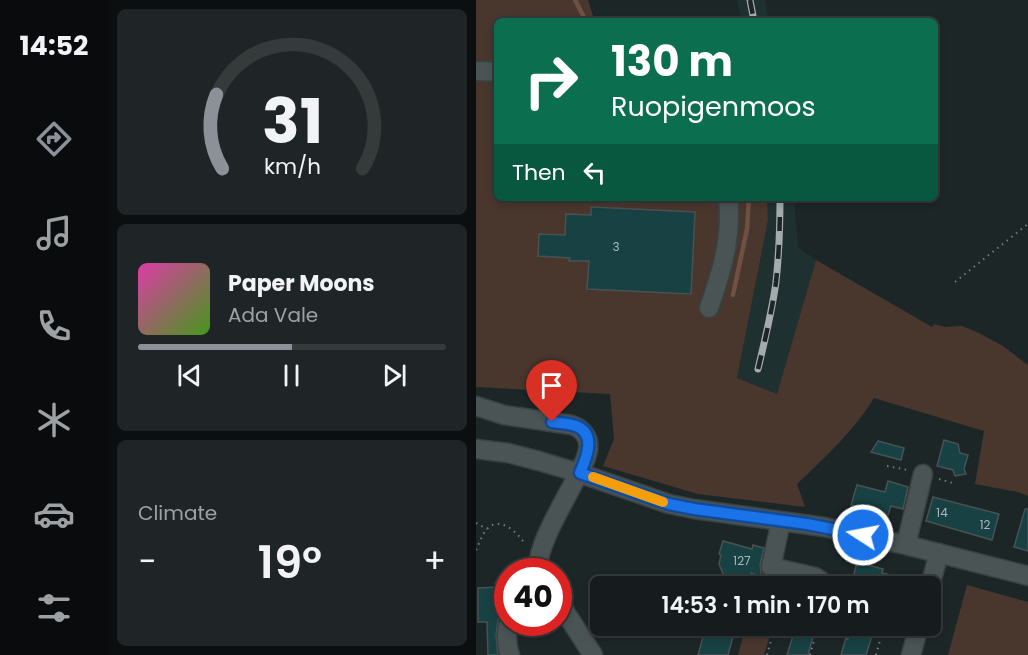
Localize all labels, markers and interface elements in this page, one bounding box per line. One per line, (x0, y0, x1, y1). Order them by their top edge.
text: 14:52 (19, 27, 89, 64)
text: 130 m (611, 32, 733, 91)
icon: right (512, 42, 590, 120)
text: 31 (261, 77, 323, 165)
text: Ruopigenmoos (611, 88, 816, 125)
icon: directions (33, 118, 75, 160)
text: km/h (263, 152, 321, 183)
icon: left (578, 156, 611, 189)
text: Then (512, 157, 566, 188)
icon: music (33, 212, 75, 254)
house number: 3 (612, 238, 620, 255)
text: Paper Moons (228, 268, 375, 299)
text: Ada Vale (228, 301, 318, 329)
icon: phone (33, 305, 75, 347)
icon: previous (173, 359, 206, 392)
icon: pause (275, 359, 308, 392)
icon: next (378, 359, 411, 392)
pin (526, 360, 577, 422)
icon: arrive (535, 369, 568, 402)
icon: climate (33, 399, 75, 441)
icon: car (33, 493, 75, 535)
text: Climate (138, 499, 217, 527)
position arrow (831, 503, 895, 567)
house number: 14 (936, 504, 948, 521)
house number: 12 (980, 516, 990, 533)
text: 19° (258, 531, 322, 594)
text: − (138, 538, 156, 585)
text: + (423, 538, 446, 585)
house number: 127 (733, 552, 751, 569)
speed limit sign: 40 (494, 558, 572, 636)
icon: filters (33, 587, 75, 629)
text: 14:53 · 1 min · 170 m (662, 590, 869, 621)

